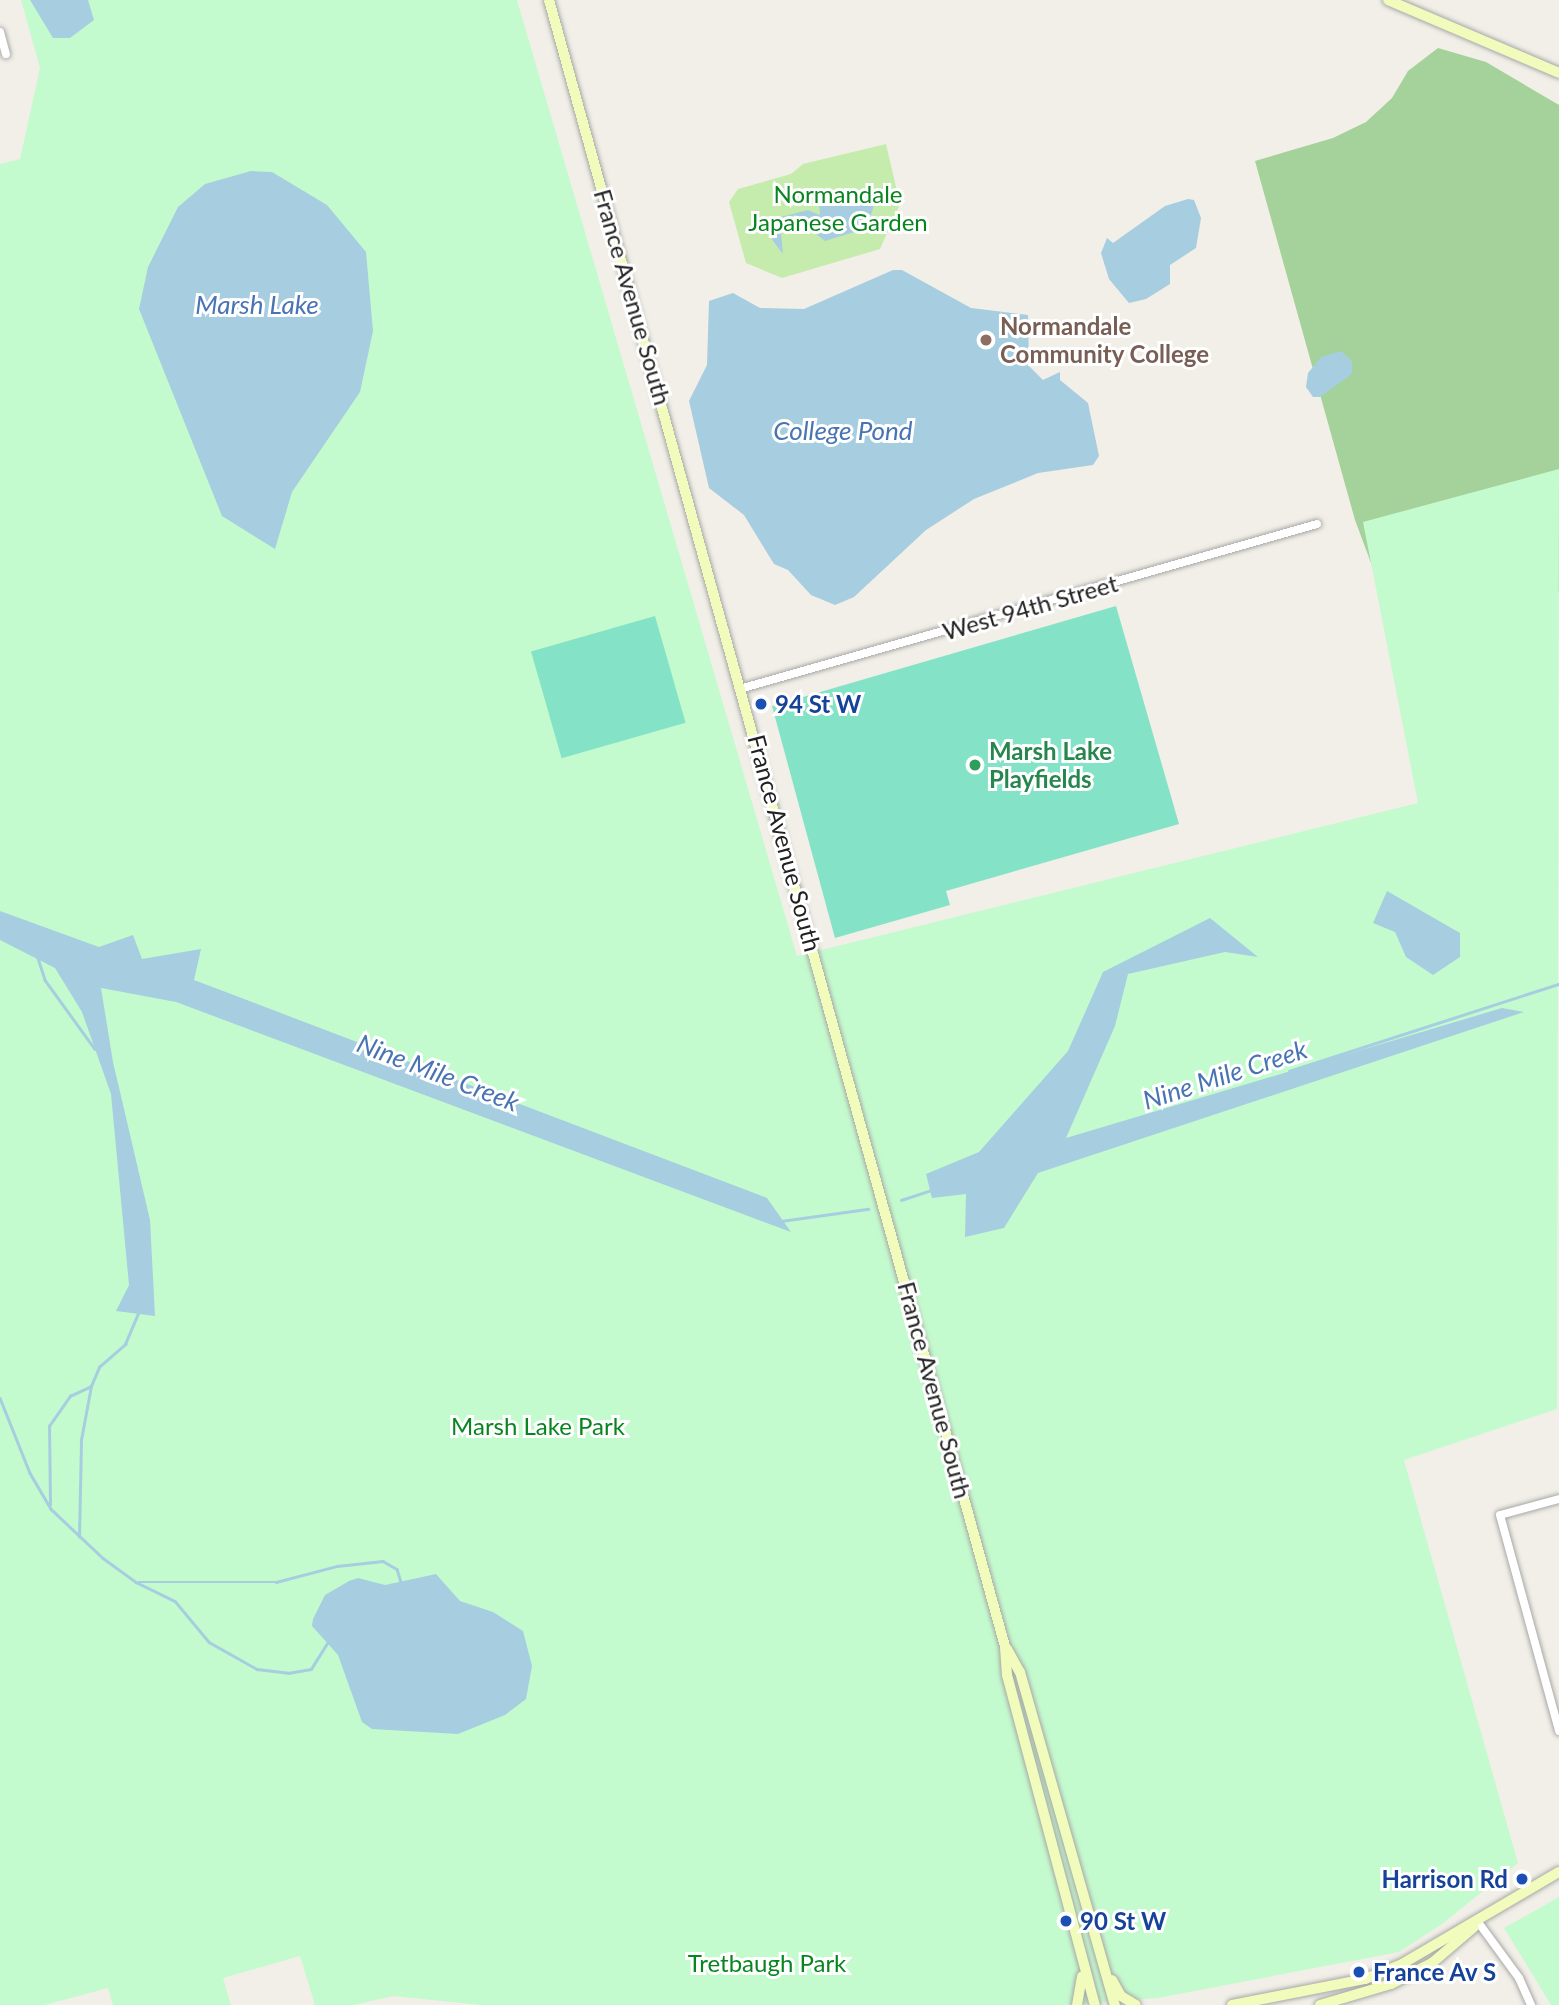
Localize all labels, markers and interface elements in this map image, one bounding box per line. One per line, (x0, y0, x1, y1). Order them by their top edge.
park label: Normandale Japanese Garden (748, 180, 928, 236)
street label: France Avenue South (588, 185, 678, 409)
water label: Marsh Lake (195, 289, 319, 321)
place label: Normandale Community College (1000, 312, 1210, 368)
marker: Normandale Community College (978, 332, 994, 348)
water label: College Pond (773, 415, 913, 447)
street label: West 94th Street (939, 568, 1121, 646)
place label: 94 St W (775, 690, 861, 718)
marker: 94 St W (753, 696, 769, 712)
street label: France Avenue South (742, 731, 828, 955)
place label: Marsh Lake Playfields (989, 737, 1112, 793)
marker: Marsh Lake Playfields (967, 757, 983, 773)
water label: Nine Mile Creek (353, 1028, 523, 1118)
water label: Nine Mile Creek (1139, 1034, 1311, 1116)
street label: France Avenue South (892, 1278, 978, 1502)
park label: Marsh Lake Park (451, 1412, 625, 1440)
place label: Harrison Rd (1382, 1865, 1508, 1893)
marker: Harrison Rd (1514, 1871, 1530, 1887)
place label: 90 St W (1080, 1907, 1166, 1935)
marker: 90 St W (1058, 1913, 1074, 1929)
park label: Tretbaugh Park (688, 1949, 846, 1977)
place label: France Av S (1373, 1958, 1497, 1986)
marker: France Av S (1351, 1964, 1367, 1980)

